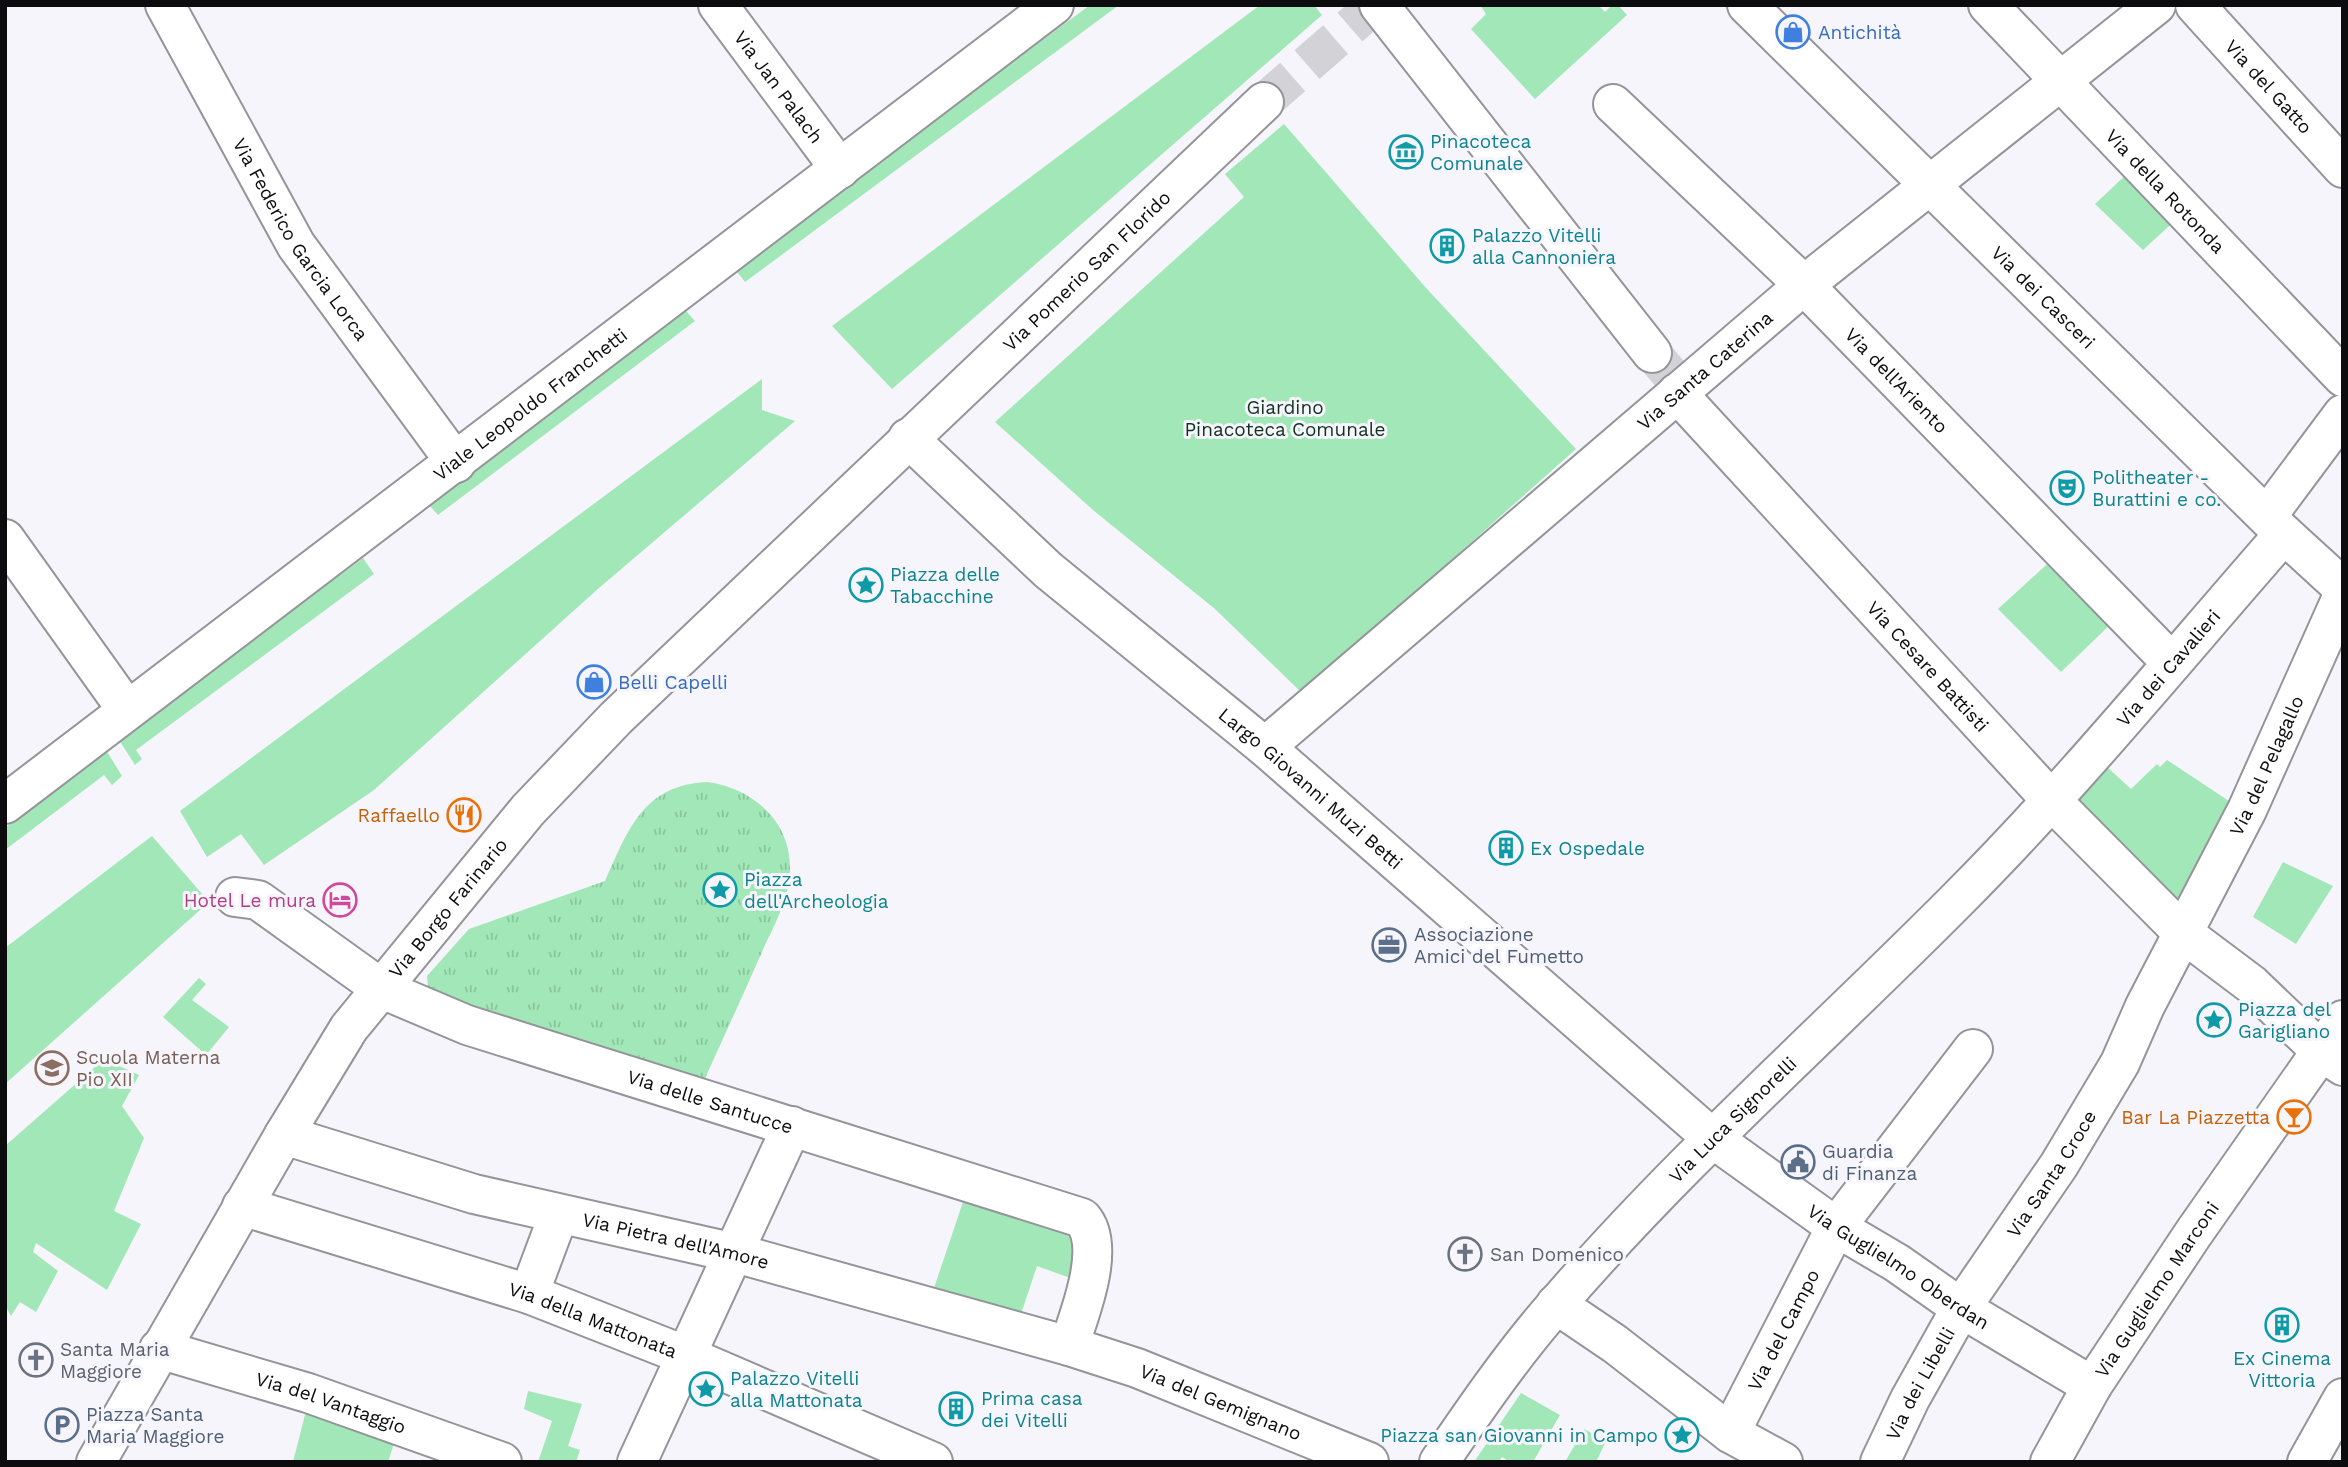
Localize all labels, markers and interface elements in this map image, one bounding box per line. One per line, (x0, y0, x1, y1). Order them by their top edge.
shop icon: Antichità (1774, 13, 1812, 51)
place label: Antichità (1818, 21, 1902, 44)
street label: Via Jan Palach (730, 26, 828, 148)
street label: Via del Gatto (2220, 35, 2317, 138)
street label: Via della Rotonda (2101, 124, 2230, 258)
place label: Pinacoteca Comunale (1430, 130, 1532, 175)
museum icon: Pinacoteca Comunale (1387, 133, 1425, 171)
street label: Via Federico Garcia Lorca (228, 134, 374, 345)
street label: Via Pomerio San Florido (998, 186, 1175, 356)
place label: Palazzo Vitelli alla Cannoniera (1472, 224, 1616, 269)
building icon: Palazzo Vitelli alla Cannoniera (1428, 227, 1466, 265)
street label: Via dei Casceri (1987, 241, 2100, 353)
street label: Via Santa Caterina (1632, 306, 1777, 435)
street label: Viale Leopoldo Franchetti (429, 323, 632, 485)
street label: Via dell'Ariento (1840, 323, 1953, 438)
park label: Giardino Pinacoteca Comunale (1185, 396, 1385, 441)
place label: Politheater - Burattini e co. (2092, 466, 2221, 511)
theatre icon: Politheater - Burattini e co. (2048, 469, 2086, 507)
place label: Piazza delle Tabacchine (890, 563, 1000, 608)
place icon: Piazza delle Tabacchine (847, 566, 885, 604)
street label: Via Cesare Battisti (1862, 596, 1994, 736)
street label: Via dei Cavalieri (2111, 605, 2225, 731)
shop icon: Belli Capelli (575, 663, 613, 701)
place label: Belli Capelli (618, 671, 728, 694)
street label: Via del Pelagallo (2224, 692, 2308, 840)
street label: Largo Giovanni Muzi Betti (1214, 703, 1408, 874)
restaurant icon: Raffaello (445, 796, 483, 834)
place label: Raffaello (358, 804, 440, 827)
building icon: Ex Ospedale (1487, 829, 1525, 867)
street label: Via Borgo Farinario (384, 833, 512, 982)
place label: Ex Ospedale (1530, 837, 1645, 860)
place label: Piazza dell'Archeologia (744, 868, 889, 913)
place icon: Piazza dell'Archeologia (701, 871, 739, 909)
hotel icon: Hotel Le mura (321, 881, 359, 919)
place label: Hotel Le mura (184, 889, 316, 912)
place label: Associazione Amici del Fumetto (1414, 923, 1584, 968)
office icon: Associazione Amici del Fumetto (1370, 926, 1408, 964)
place label: Piazza del Garigliano (2238, 998, 2331, 1043)
place icon: Piazza del Garigliano (2195, 1001, 2233, 1039)
place label: Scuola Materna Pio XII (76, 1046, 220, 1091)
school or university icon: Scuola Materna Pio XII (33, 1049, 71, 1087)
street label: Via Luca Signorelli (1664, 1052, 1801, 1187)
street label: Via delle Santucce (624, 1065, 796, 1138)
bar icon: Bar La Piazzetta (2275, 1098, 2313, 1136)
street label: Via Santa Croce (2002, 1106, 2101, 1242)
place label: Bar La Piazzetta (2121, 1106, 2270, 1129)
place label: Guardia di Finanza (1822, 1140, 1918, 1185)
public building icon: Guardia di Finanza (1779, 1143, 1817, 1181)
street label: Via Guglielmo Marconi (2090, 1197, 2224, 1382)
street label: Via Guglielmo Oberdan (1803, 1199, 1994, 1334)
street label: Via Pietra dell'Amore (580, 1207, 772, 1273)
church icon: San Domenico (1446, 1235, 1484, 1273)
place label: San Domenico (1490, 1243, 1624, 1266)
street label: Via del Campo (1742, 1265, 1824, 1395)
street label: Via della Mattonata (506, 1277, 681, 1363)
building icon: Ex Cinema Vittoria (2263, 1306, 2301, 1344)
street label: Via dei Libelli (1881, 1323, 1959, 1444)
place label: Santa Maria Maggiore (60, 1338, 170, 1383)
church icon: Santa Maria Maggiore (17, 1341, 55, 1379)
place label: Ex Cinema Vittoria (2233, 1347, 2331, 1392)
street label: Via del Gemignano (1136, 1359, 1305, 1445)
street label: Via del Vantaggio (253, 1367, 409, 1438)
place label: Palazzo Vitelli alla Mattonata (730, 1367, 863, 1412)
place icon: Palazzo Vitelli alla Mattonata (687, 1370, 725, 1408)
place label: Prima casa dei Vitelli (981, 1387, 1083, 1432)
building icon: Prima casa dei Vitelli (937, 1390, 975, 1428)
place label: Piazza Santa Maria Maggiore (86, 1403, 224, 1448)
parking icon: Piazza Santa Maria Maggiore (43, 1406, 81, 1444)
place icon: Piazza san Giovanni in Campo (1663, 1416, 1701, 1454)
place label: Piazza san Giovanni in Campo (1380, 1424, 1658, 1447)

